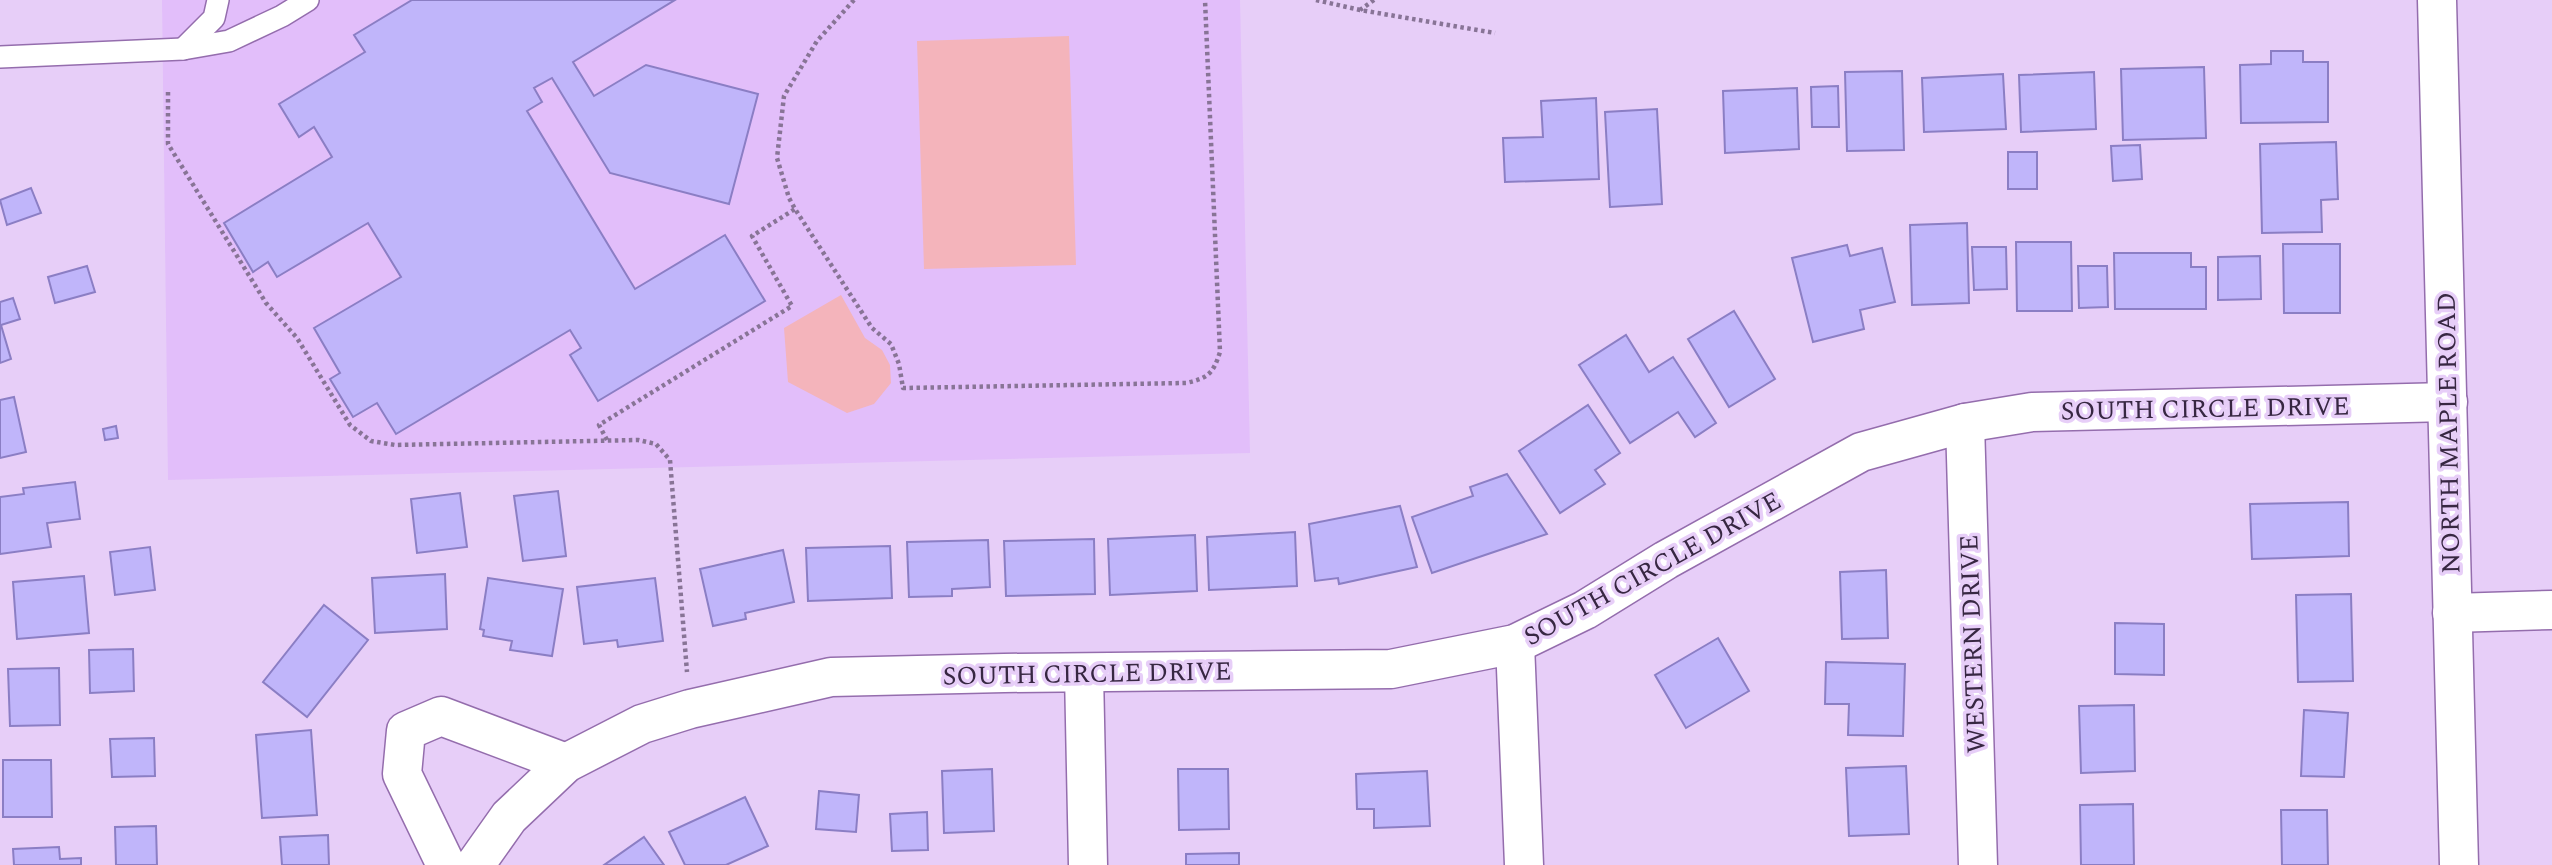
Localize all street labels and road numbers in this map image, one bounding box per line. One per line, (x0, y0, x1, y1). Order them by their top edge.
street label: NORTH MAPLE ROAD (2427, 292, 2471, 574)
street label: SOUTH CIRCLE DRIVE (2060, 386, 2350, 432)
street label: SOUTH CIRCLE DRIVE (1516, 481, 1789, 656)
street label: WESTERN DRIVE (1949, 534, 1997, 754)
street label: SOUTH CIRCLE DRIVE (942, 651, 1232, 697)

